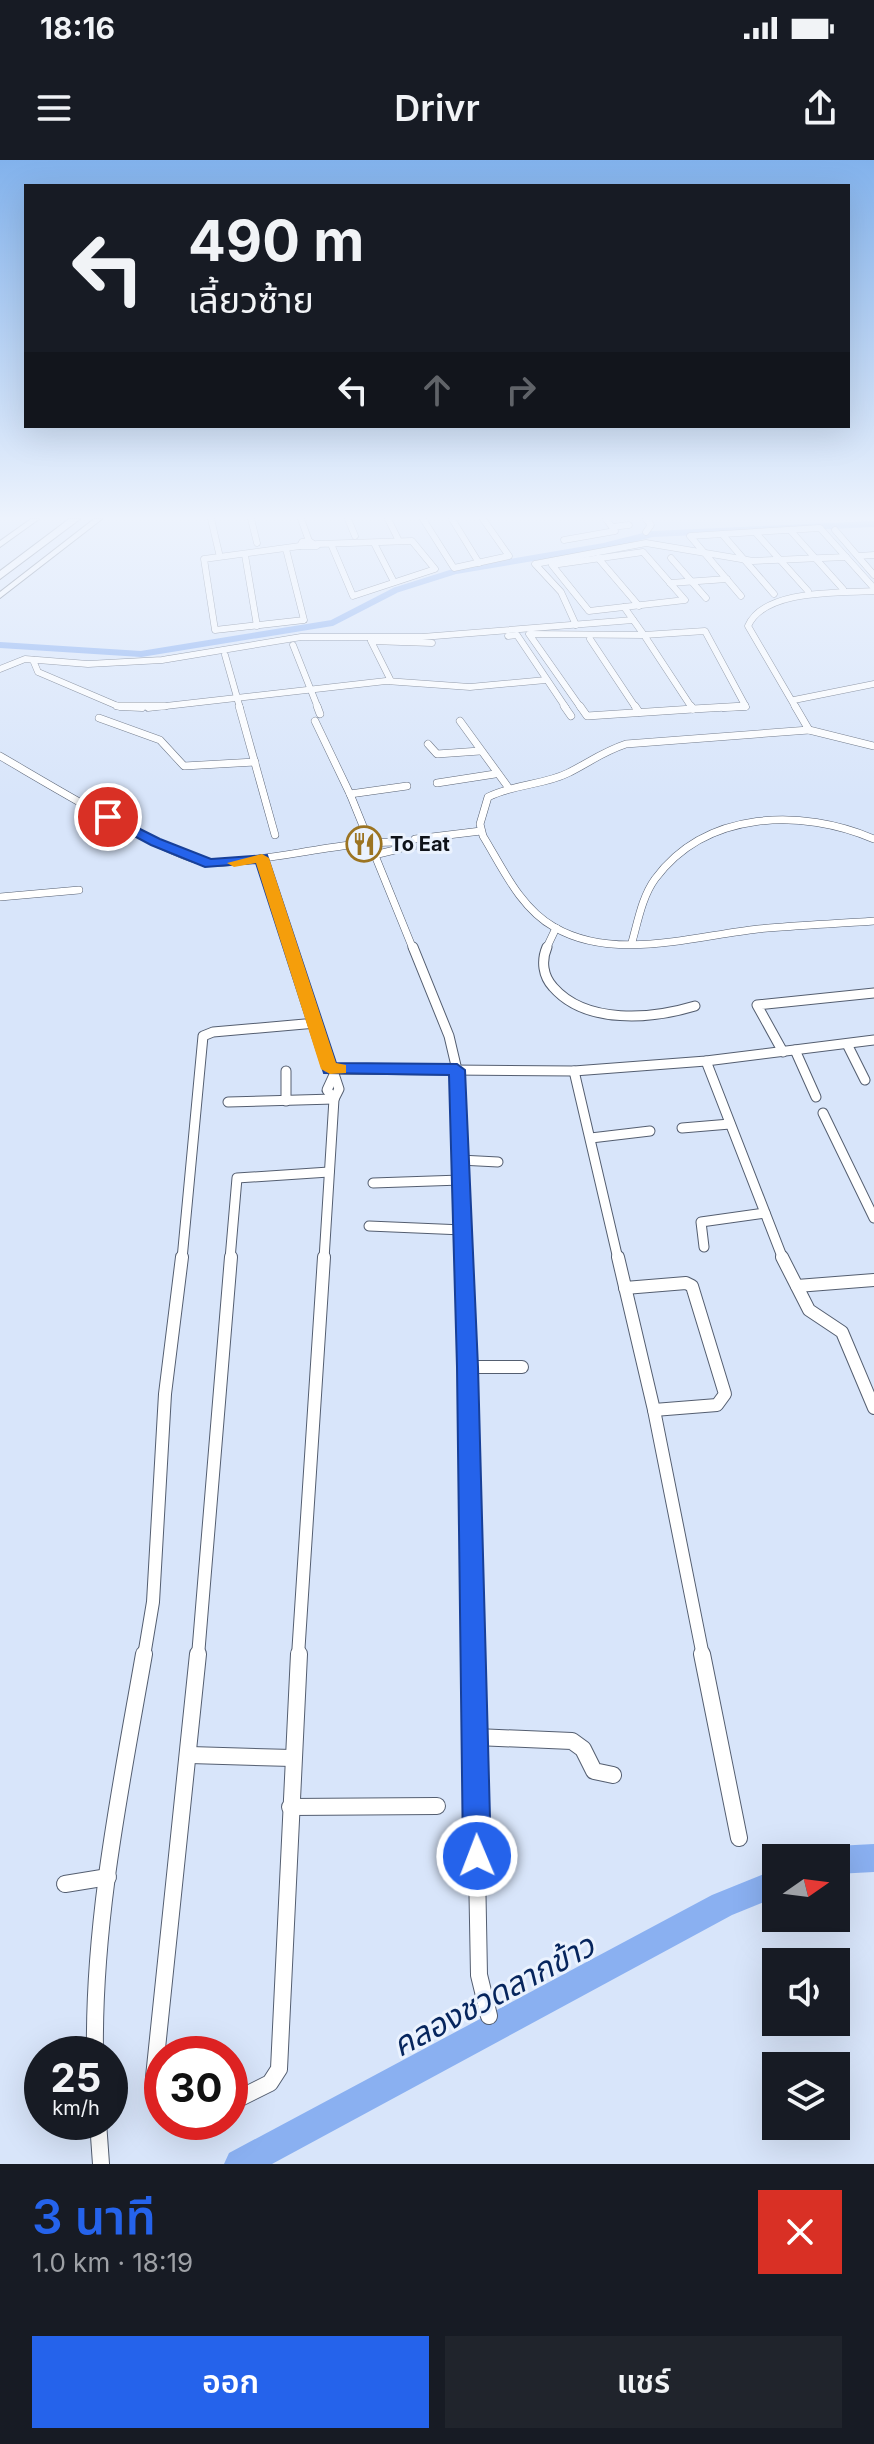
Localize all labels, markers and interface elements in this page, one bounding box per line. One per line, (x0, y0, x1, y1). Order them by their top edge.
text: 18:16 (40, 10, 115, 46)
icon: menu (32, 86, 76, 130)
text: Drivr (394, 86, 480, 130)
icon: share (798, 86, 842, 130)
text: 490 m (188, 207, 364, 275)
icon: left (56, 216, 160, 320)
text: เลี้ยวซ้าย (188, 278, 314, 322)
icon: left (331, 368, 375, 412)
icon: ahead (415, 368, 459, 412)
icon: right (499, 368, 543, 412)
pin (74, 783, 142, 851)
icon: arrive (86, 795, 130, 839)
restaurant icon: To Eat (345, 825, 383, 863)
place label: To Eat (390, 832, 450, 856)
position arrow (435, 1814, 519, 1898)
north arrow (762, 1844, 850, 1932)
map controls (762, 1844, 850, 2140)
water label: คลองชวดลากข้าว (385, 1925, 602, 2065)
button: sound (762, 1948, 850, 2036)
speed limit sign: 30 (144, 2036, 248, 2140)
button: layers (762, 2052, 850, 2140)
text: 25 (51, 2053, 101, 2102)
text: km/h (52, 2096, 100, 2120)
text: 3 นาที (32, 2187, 156, 2246)
button: close (758, 2190, 842, 2274)
text: 1.0 km · 18:19 (32, 2247, 193, 2278)
button: ออก (32, 2336, 429, 2428)
button: แชร์ (445, 2336, 842, 2428)

